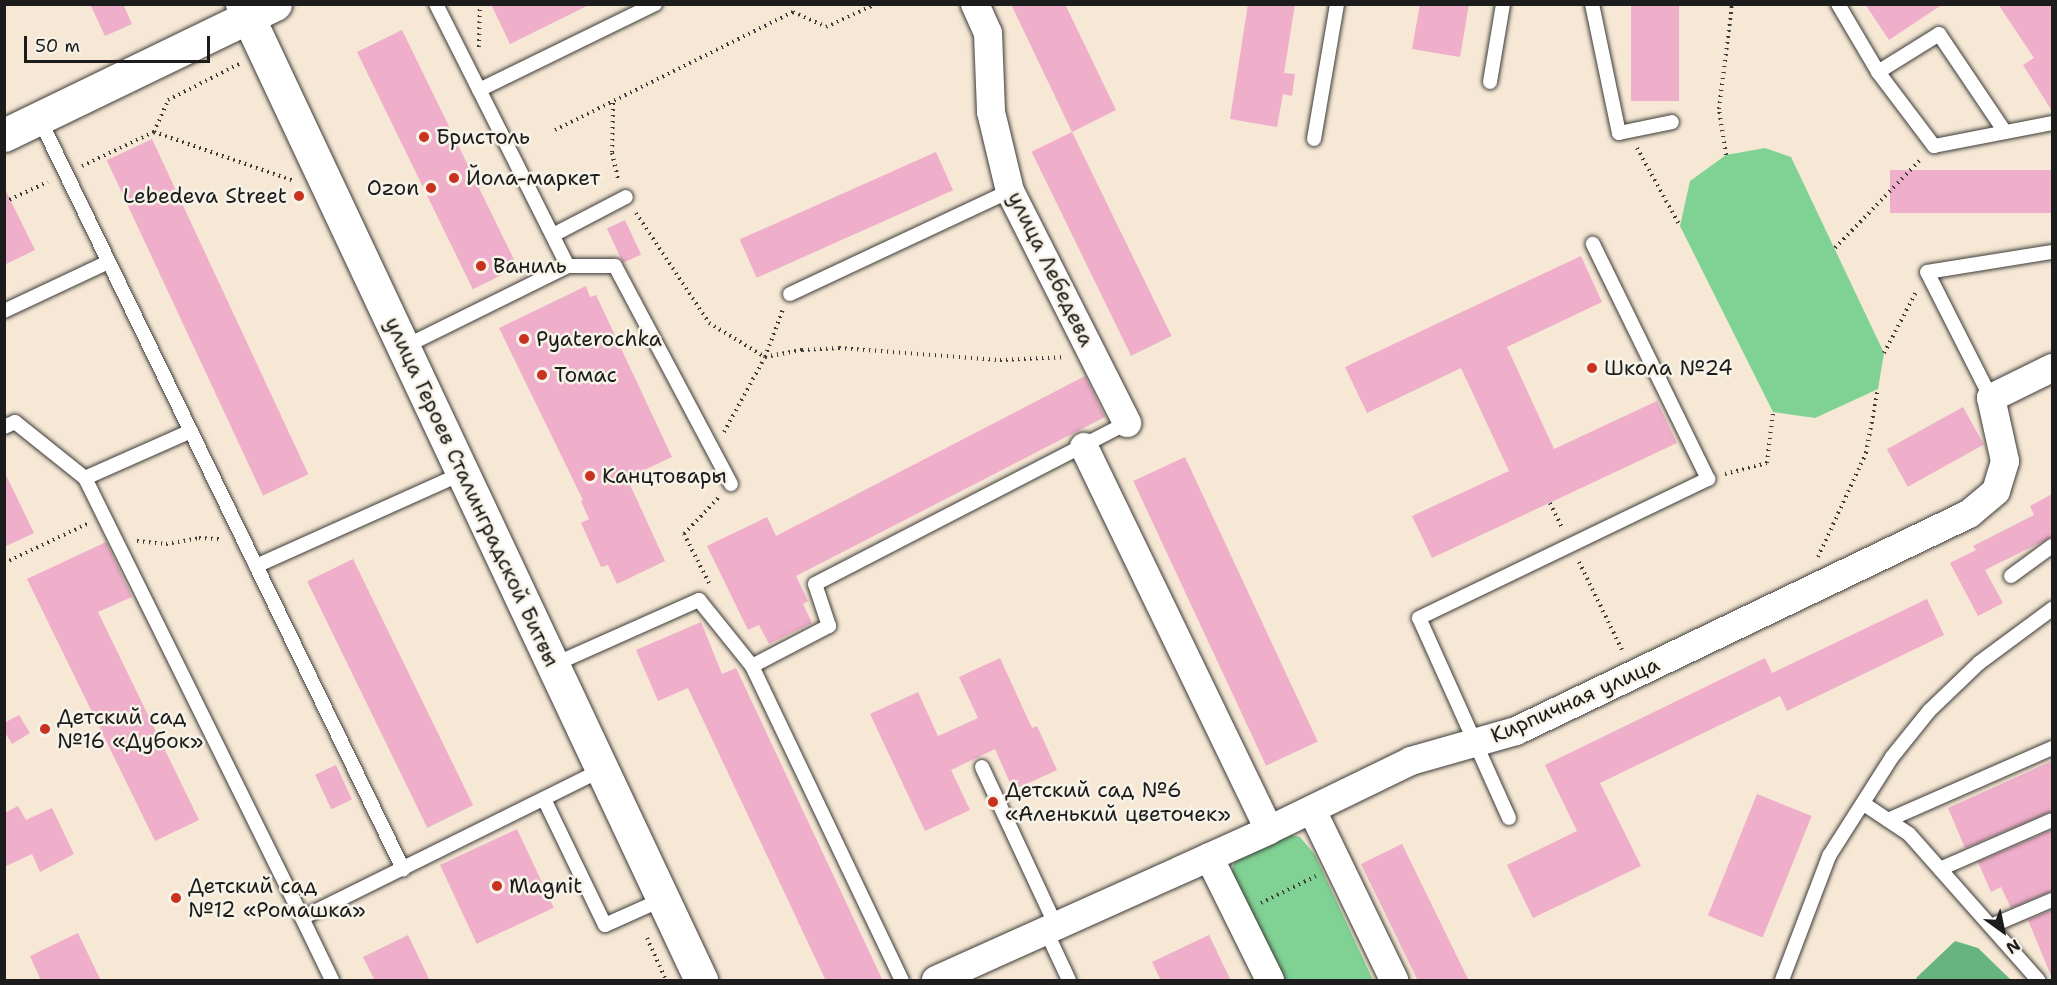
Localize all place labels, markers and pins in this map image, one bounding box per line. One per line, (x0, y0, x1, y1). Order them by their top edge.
place label: Бристоль (436, 124, 530, 150)
marker: Бристоль (417, 130, 431, 144)
place label: Йола-маркет (466, 165, 600, 191)
marker: Йола-маркет (447, 171, 461, 185)
place label: Ozon (367, 175, 419, 201)
marker: Ozon (424, 181, 438, 195)
place label: Lebedeva Street (123, 183, 287, 209)
marker: Lebedeva Street (292, 189, 306, 203)
place label: Ваниль (493, 253, 567, 279)
marker: Ваниль (474, 259, 488, 273)
place label: Pyaterochka (536, 326, 662, 352)
marker: Pyaterochka (517, 332, 531, 346)
place label: Школа №24 (1604, 355, 1733, 381)
marker: Школа №24 (1585, 361, 1599, 375)
place label: Томас (554, 362, 617, 388)
marker: Томас (535, 368, 549, 382)
place label: Канцтовары (602, 463, 727, 489)
marker: Канцтовары (583, 469, 597, 483)
place label: Детский сад №16 «Дубок» (57, 704, 203, 754)
marker: Детский сад №16 «Дубок» (38, 722, 52, 736)
place label: Детский сад №6 «Аленький цветочек» (1005, 777, 1231, 827)
marker: Детский сад №6 «Аленький цветочек» (986, 795, 1000, 809)
place label: Детский сад №12 «Ромашка» (188, 873, 365, 923)
place label: Magnit (509, 873, 582, 899)
marker: Magnit (490, 879, 504, 893)
marker: Детский сад №12 «Ромашка» (169, 891, 183, 905)

